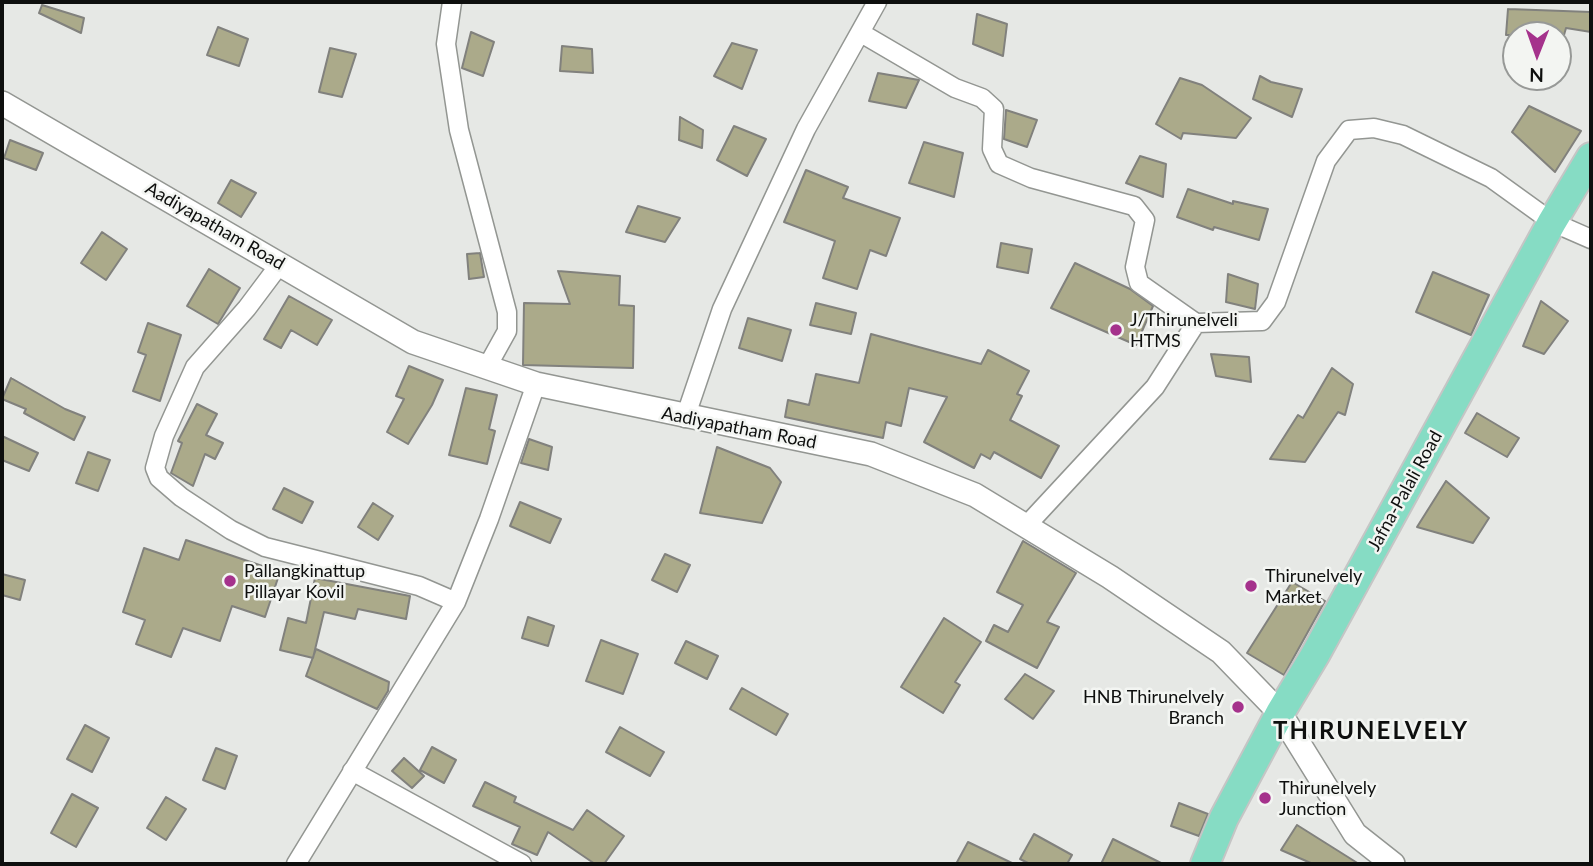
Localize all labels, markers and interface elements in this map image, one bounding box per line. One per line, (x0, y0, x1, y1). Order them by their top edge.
north arrow (1502, 21, 1572, 91)
text: N (1529, 64, 1544, 87)
street label: Aadiyapatham Road (141, 177, 289, 275)
place label: J/Thirunelveli HTMS (1130, 309, 1238, 352)
marker: J/Thirunelveli HTMS (1108, 322, 1124, 338)
street label: Aadiyapatham Road (660, 402, 818, 454)
street label: Jafna-Palali Road (1363, 427, 1447, 555)
place label: Pallangkinattup Pillayar Kovil (244, 560, 365, 602)
place label: Thirunelvely Market (1265, 565, 1362, 608)
marker: Pallangkinattup Pillayar Kovil (222, 573, 238, 589)
marker: Thirunelvely Market (1243, 578, 1259, 594)
place label: HNB Thirunelvely Branch (1083, 686, 1224, 728)
marker: HNB Thirunelvely Branch (1230, 699, 1246, 715)
district label: THIRUNELVELY (1274, 717, 1468, 745)
place label: Thirunelvely Junction (1279, 777, 1376, 820)
marker: Thirunelvely Junction (1257, 790, 1273, 806)

